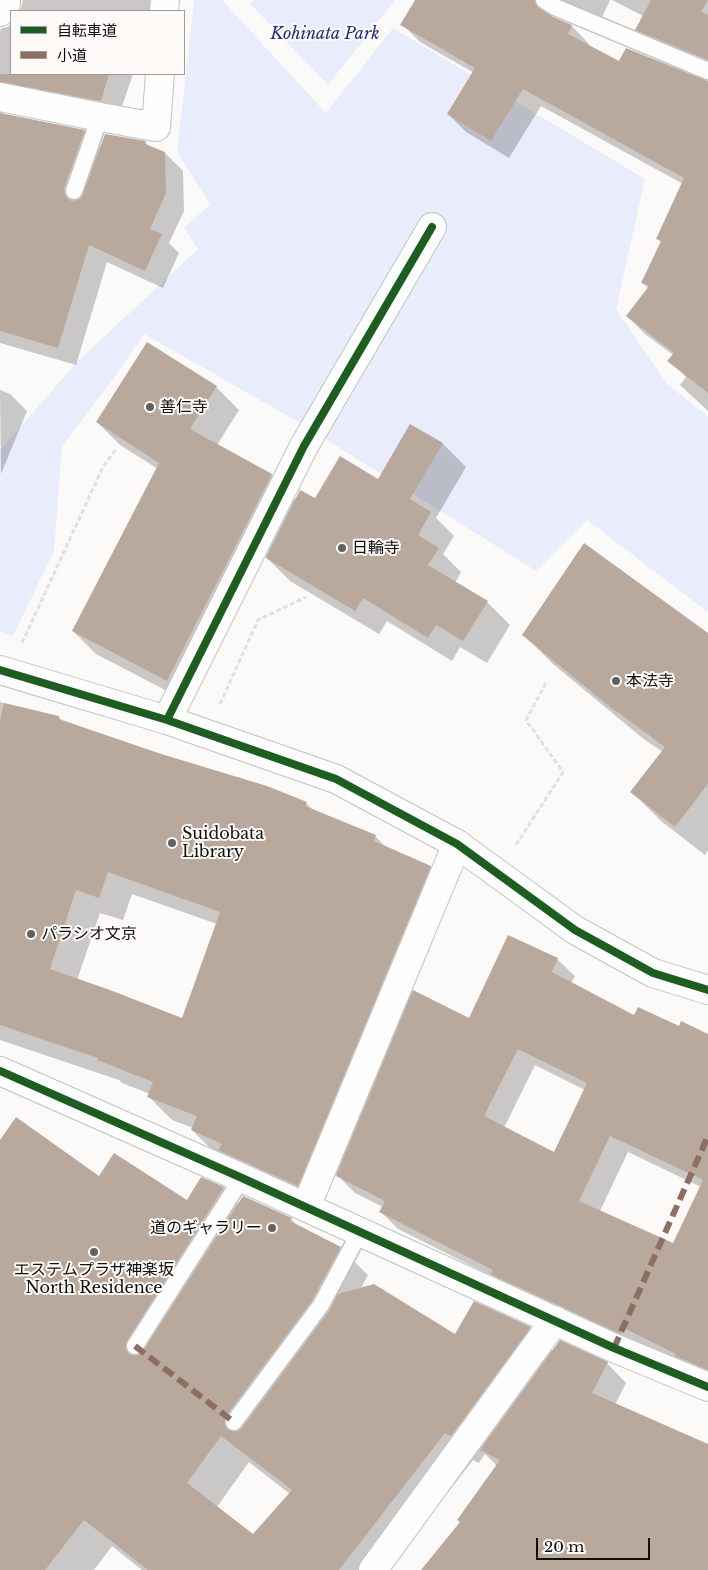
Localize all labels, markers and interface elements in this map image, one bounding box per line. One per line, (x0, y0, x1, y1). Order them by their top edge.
legend (10, 10, 185, 75)
text: 自転車道 (57, 21, 117, 40)
park label: Kohinata Park (271, 24, 379, 44)
text: 小道 (57, 46, 87, 65)
place label: 善仁寺 (160, 397, 208, 417)
marker: 善仁寺 (144, 401, 156, 413)
place label: 日輪寺 (352, 538, 400, 558)
marker: 日輪寺 (336, 542, 348, 554)
place label: 本法寺 (626, 671, 674, 691)
marker: 本法寺 (610, 675, 622, 687)
place label: Suidobata Library (182, 824, 264, 862)
marker: Suidobata Library (166, 837, 178, 849)
place label: パラシオ文京 (41, 924, 137, 944)
marker: パラシオ文京 (25, 928, 37, 940)
place label: 道のギャラリー (150, 1218, 262, 1238)
marker: 道のギャラリー (266, 1222, 278, 1234)
marker: エステムプラザ神楽坂 North Residence (88, 1246, 100, 1258)
place label: エステムプラザ神楽坂 North Residence (14, 1260, 174, 1298)
scale bar (538, 1528, 652, 1560)
text: 20 m (544, 1537, 584, 1556)

